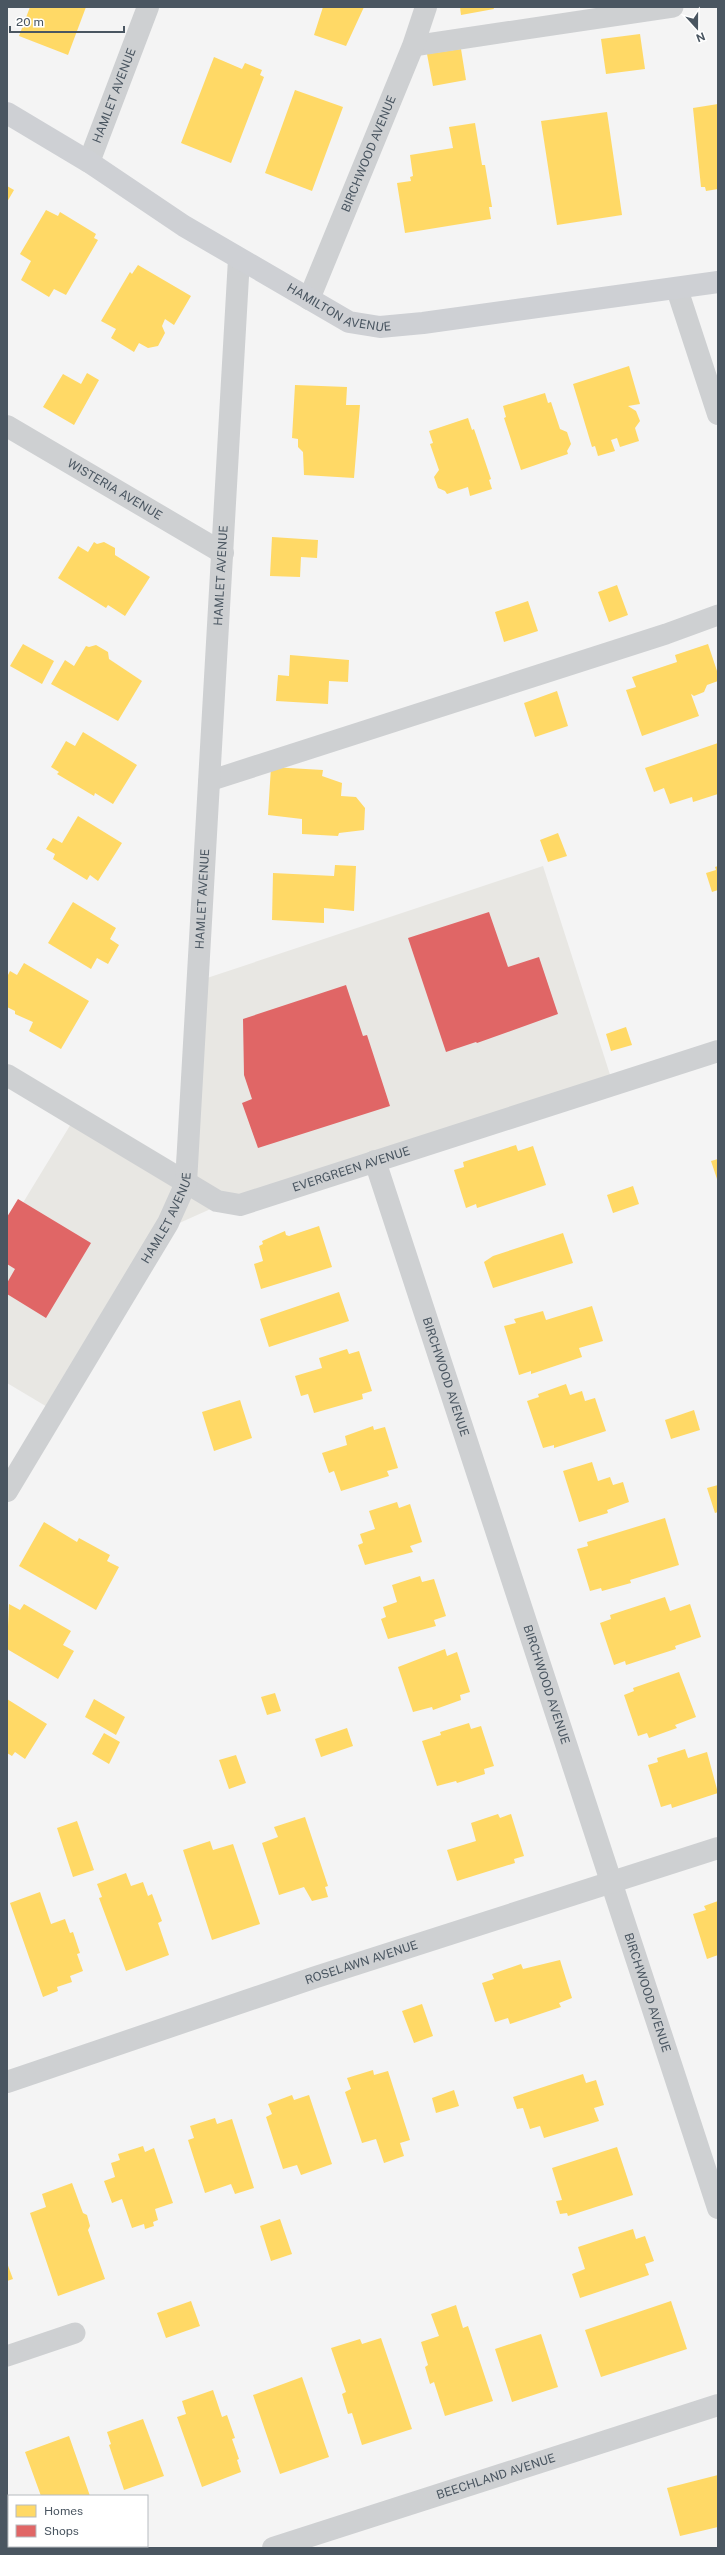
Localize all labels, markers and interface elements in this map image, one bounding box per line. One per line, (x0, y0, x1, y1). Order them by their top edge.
scale bar (10, 8, 124, 34)
north arrow (677, 8, 717, 48)
text: 20 m (16, 15, 44, 29)
text: N (694, 30, 707, 44)
street label: HAMLET AVENUE (90, 46, 139, 145)
street label: BIRCHWOOD AVENUE (339, 93, 399, 214)
street label: HAMILTON AVENUE (285, 280, 392, 335)
street label: WISTERIA AVENUE (65, 456, 165, 523)
street label: HAMLET AVENUE (211, 525, 231, 626)
street label: HAMLET AVENUE (192, 848, 212, 950)
street label: EVERGREEN AVENUE (291, 1144, 412, 1195)
street label: HAMLET AVENUE (138, 1172, 194, 1266)
street label: BIRCHWOOD AVENUE (420, 1315, 472, 1438)
street label: BIRCHWOOD AVENUE (520, 1623, 573, 1746)
street label: BIRCHWOOD AVENUE (621, 1931, 673, 2054)
street label: ROSELAWN AVENUE (303, 1938, 420, 1987)
street label: BEECHLAND AVENUE (435, 2451, 557, 2502)
legend (8, 2495, 148, 2547)
text: Homes (44, 2504, 83, 2518)
text: Shops (44, 2524, 79, 2538)

